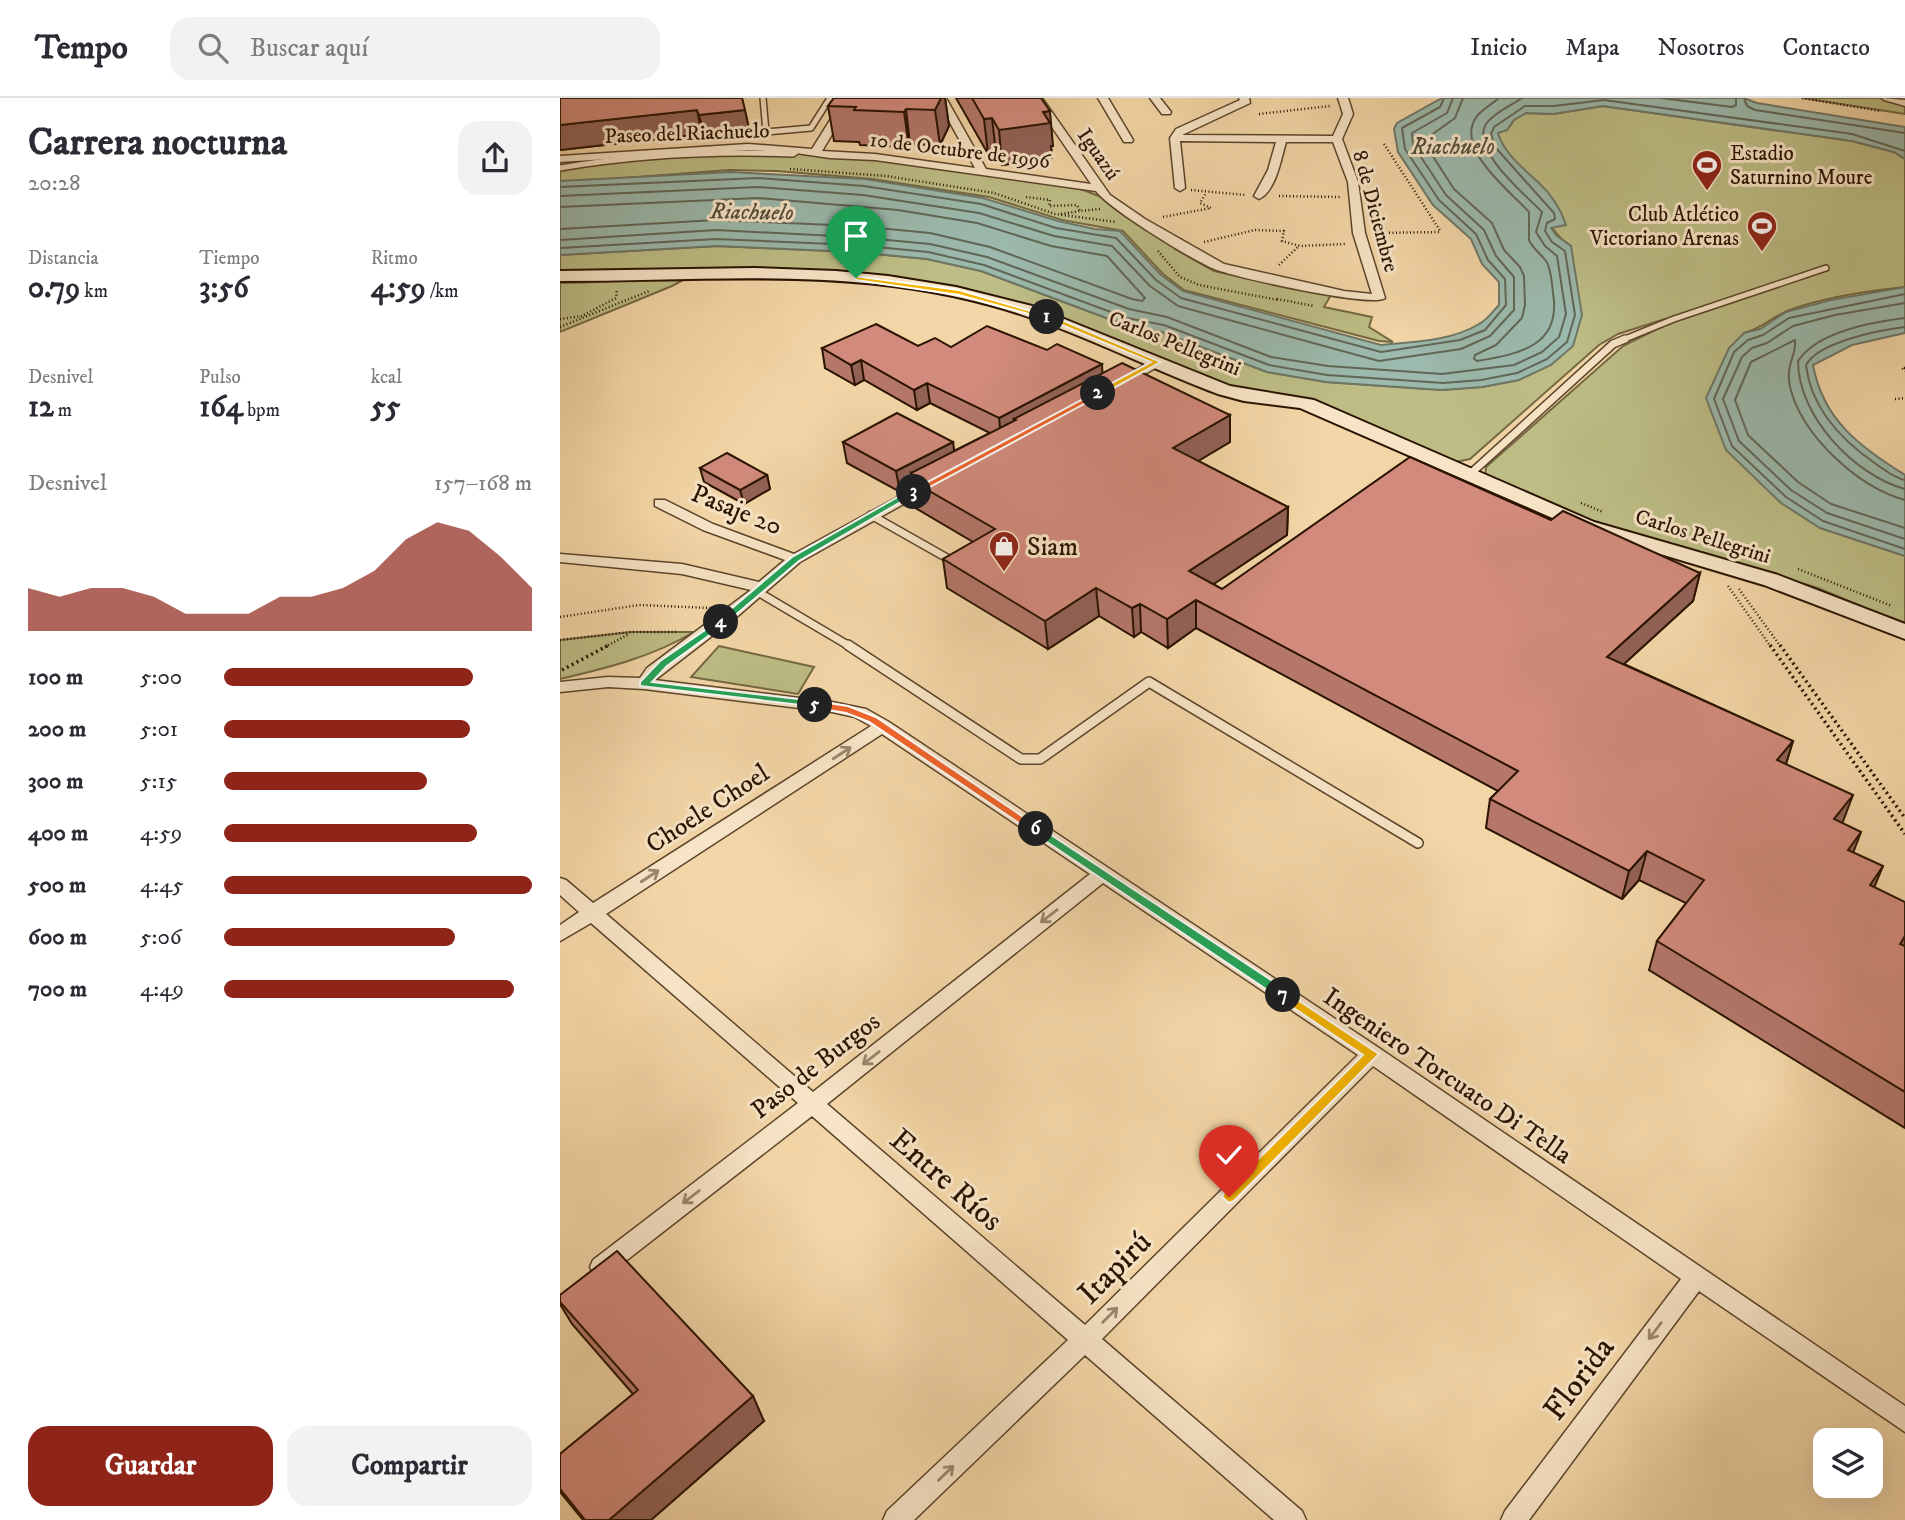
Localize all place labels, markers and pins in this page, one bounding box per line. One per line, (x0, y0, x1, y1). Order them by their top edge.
place label: Estadio Saturnino Moure (1730, 141, 1873, 191)
sports icon: Estadio Saturnino Moure (1690, 148, 1724, 192)
place label: Club Atlético Victoriano Arenas (1589, 202, 1739, 252)
pin (826, 206, 886, 278)
sports icon: Club Atlético Victoriano Arenas (1745, 209, 1779, 253)
pin: 1 (1030, 300, 1064, 334)
pin: 2 (1080, 376, 1116, 410)
pin: 3 (896, 474, 932, 510)
shop icon: Siam (987, 529, 1021, 573)
place label: Siam (1027, 531, 1078, 564)
pin: 4 (704, 604, 738, 640)
pin: 5 (798, 688, 832, 722)
pin: 6 (1018, 812, 1054, 846)
pin: 7 (1266, 978, 1300, 1012)
pin (1199, 1125, 1259, 1197)

